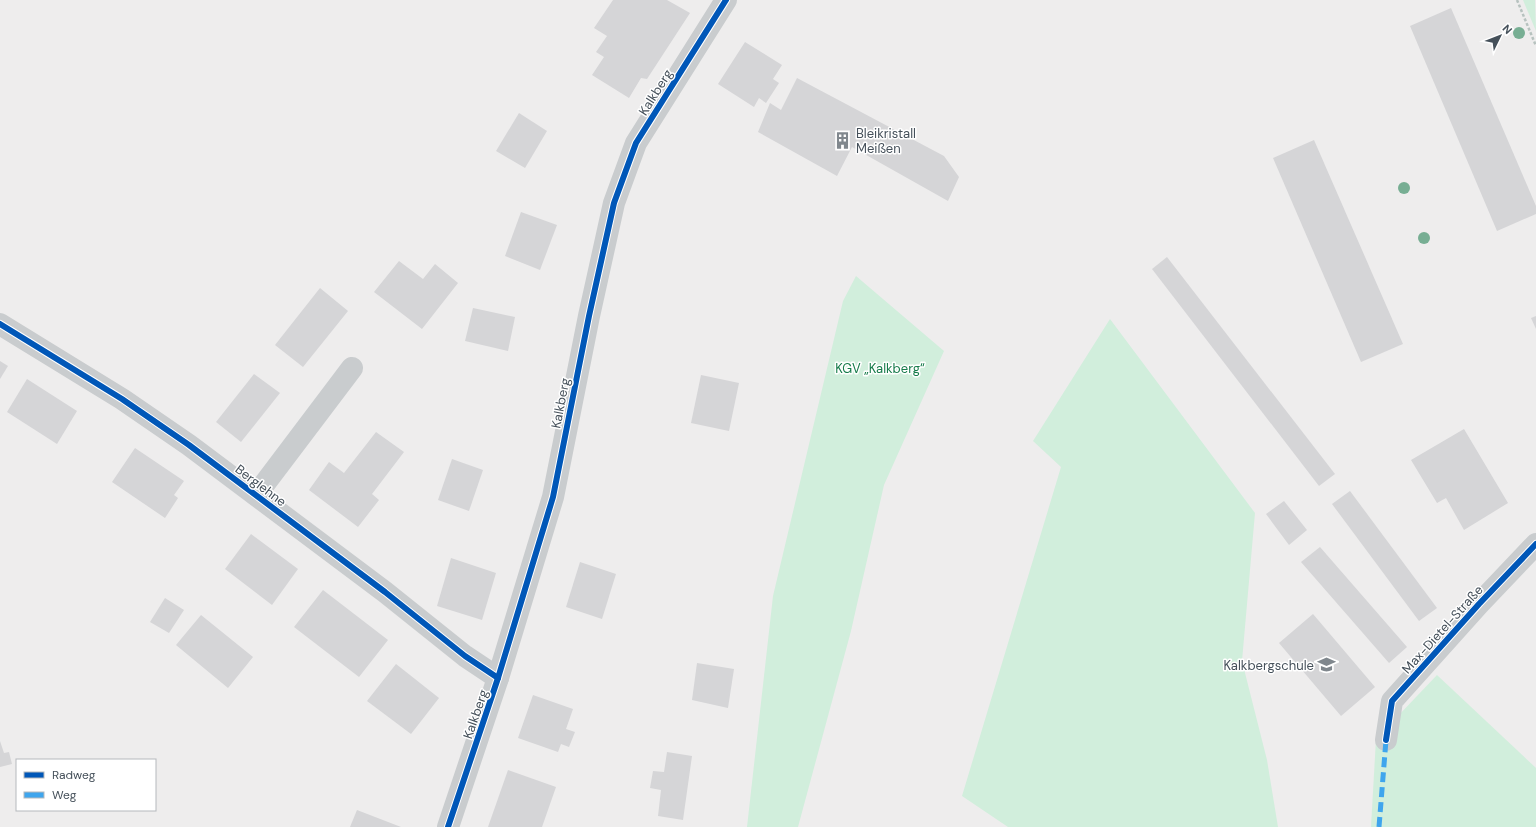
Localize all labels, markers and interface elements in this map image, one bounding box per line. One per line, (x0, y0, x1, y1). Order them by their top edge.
north arrow (1480, 16, 1520, 56)
text: N (1499, 21, 1515, 37)
street label: Kalkberg (635, 66, 676, 119)
place label: Bleikristall Meißen (856, 125, 916, 157)
building icon: Bleikristall Meißen (833, 130, 853, 150)
park label: KGV „Kalkberg“ (835, 360, 925, 377)
street label: Kalkberg (547, 376, 574, 430)
street label: Berglehne (232, 461, 290, 510)
street label: Max-Dietel-Straße (1398, 582, 1487, 677)
school or university icon: Kalkbergschule (1317, 655, 1337, 675)
place label: Kalkbergschule (1224, 657, 1314, 674)
street label: Kalkberg (459, 687, 492, 741)
legend (16, 759, 156, 811)
text: Radweg (52, 767, 96, 783)
text: Weg (52, 787, 77, 803)

